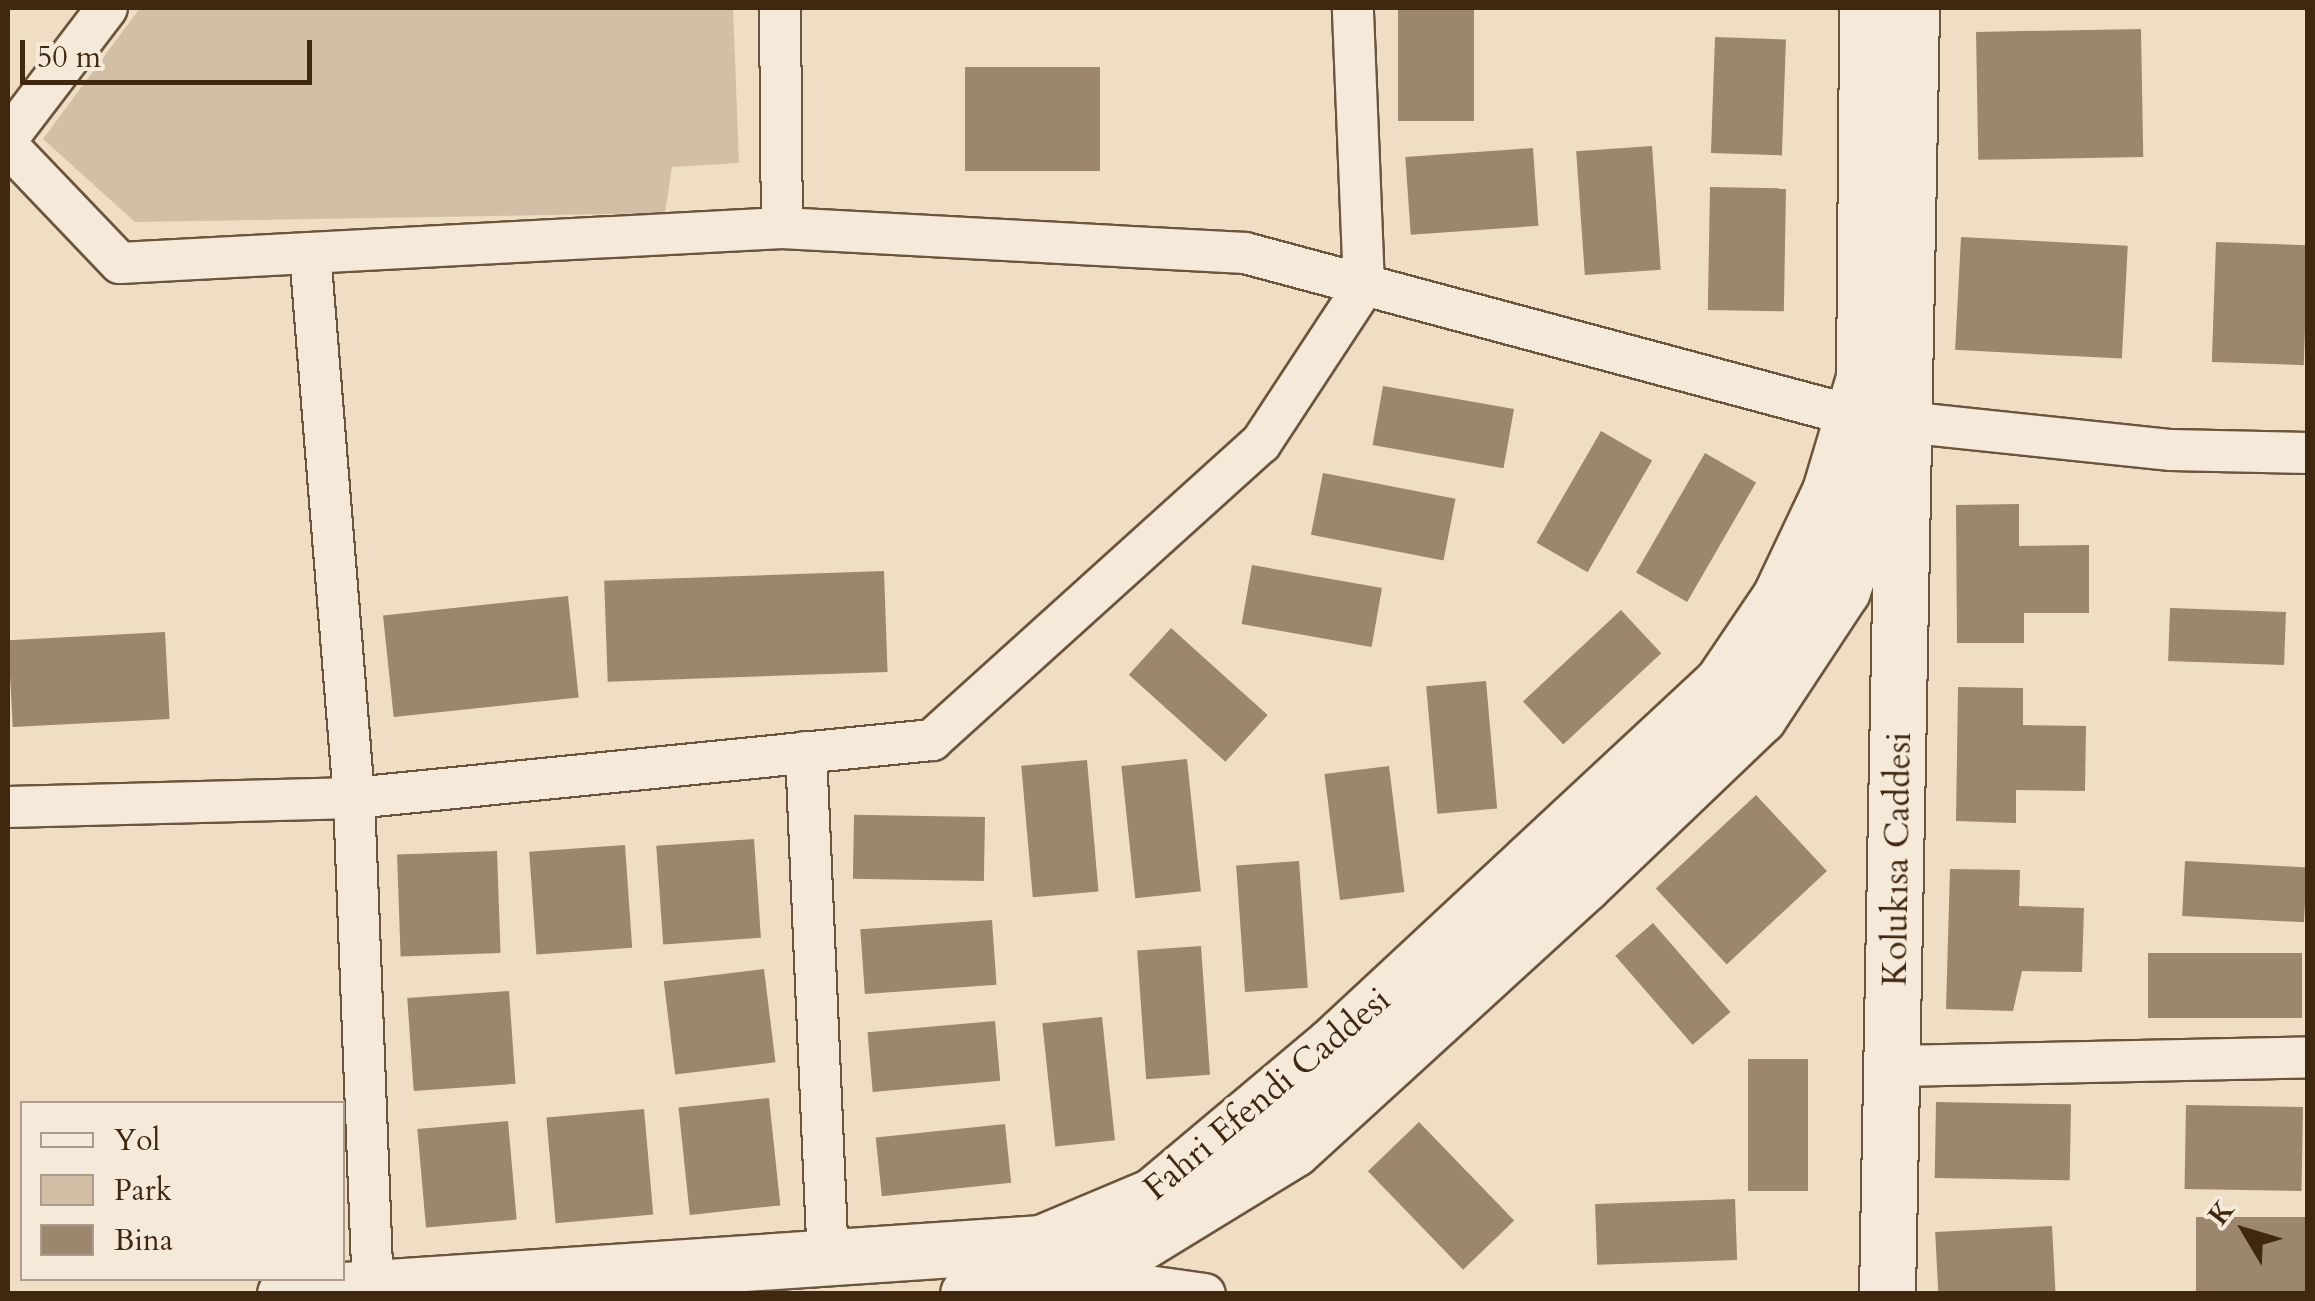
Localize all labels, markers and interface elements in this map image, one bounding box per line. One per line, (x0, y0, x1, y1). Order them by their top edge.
scale bar (25, 20, 318, 82)
text: 50 m (37, 37, 101, 78)
street label: Kolukısa Caddesi (1874, 731, 1920, 987)
street label: Fahri Efendi Caddesi (1135, 979, 1399, 1209)
legend (20, 1101, 345, 1281)
text: Yol (114, 1120, 160, 1161)
text: Park (114, 1170, 172, 1211)
north arrow (2195, 1181, 2295, 1281)
text: K (2199, 1192, 2243, 1233)
text: Bina (114, 1220, 173, 1261)

